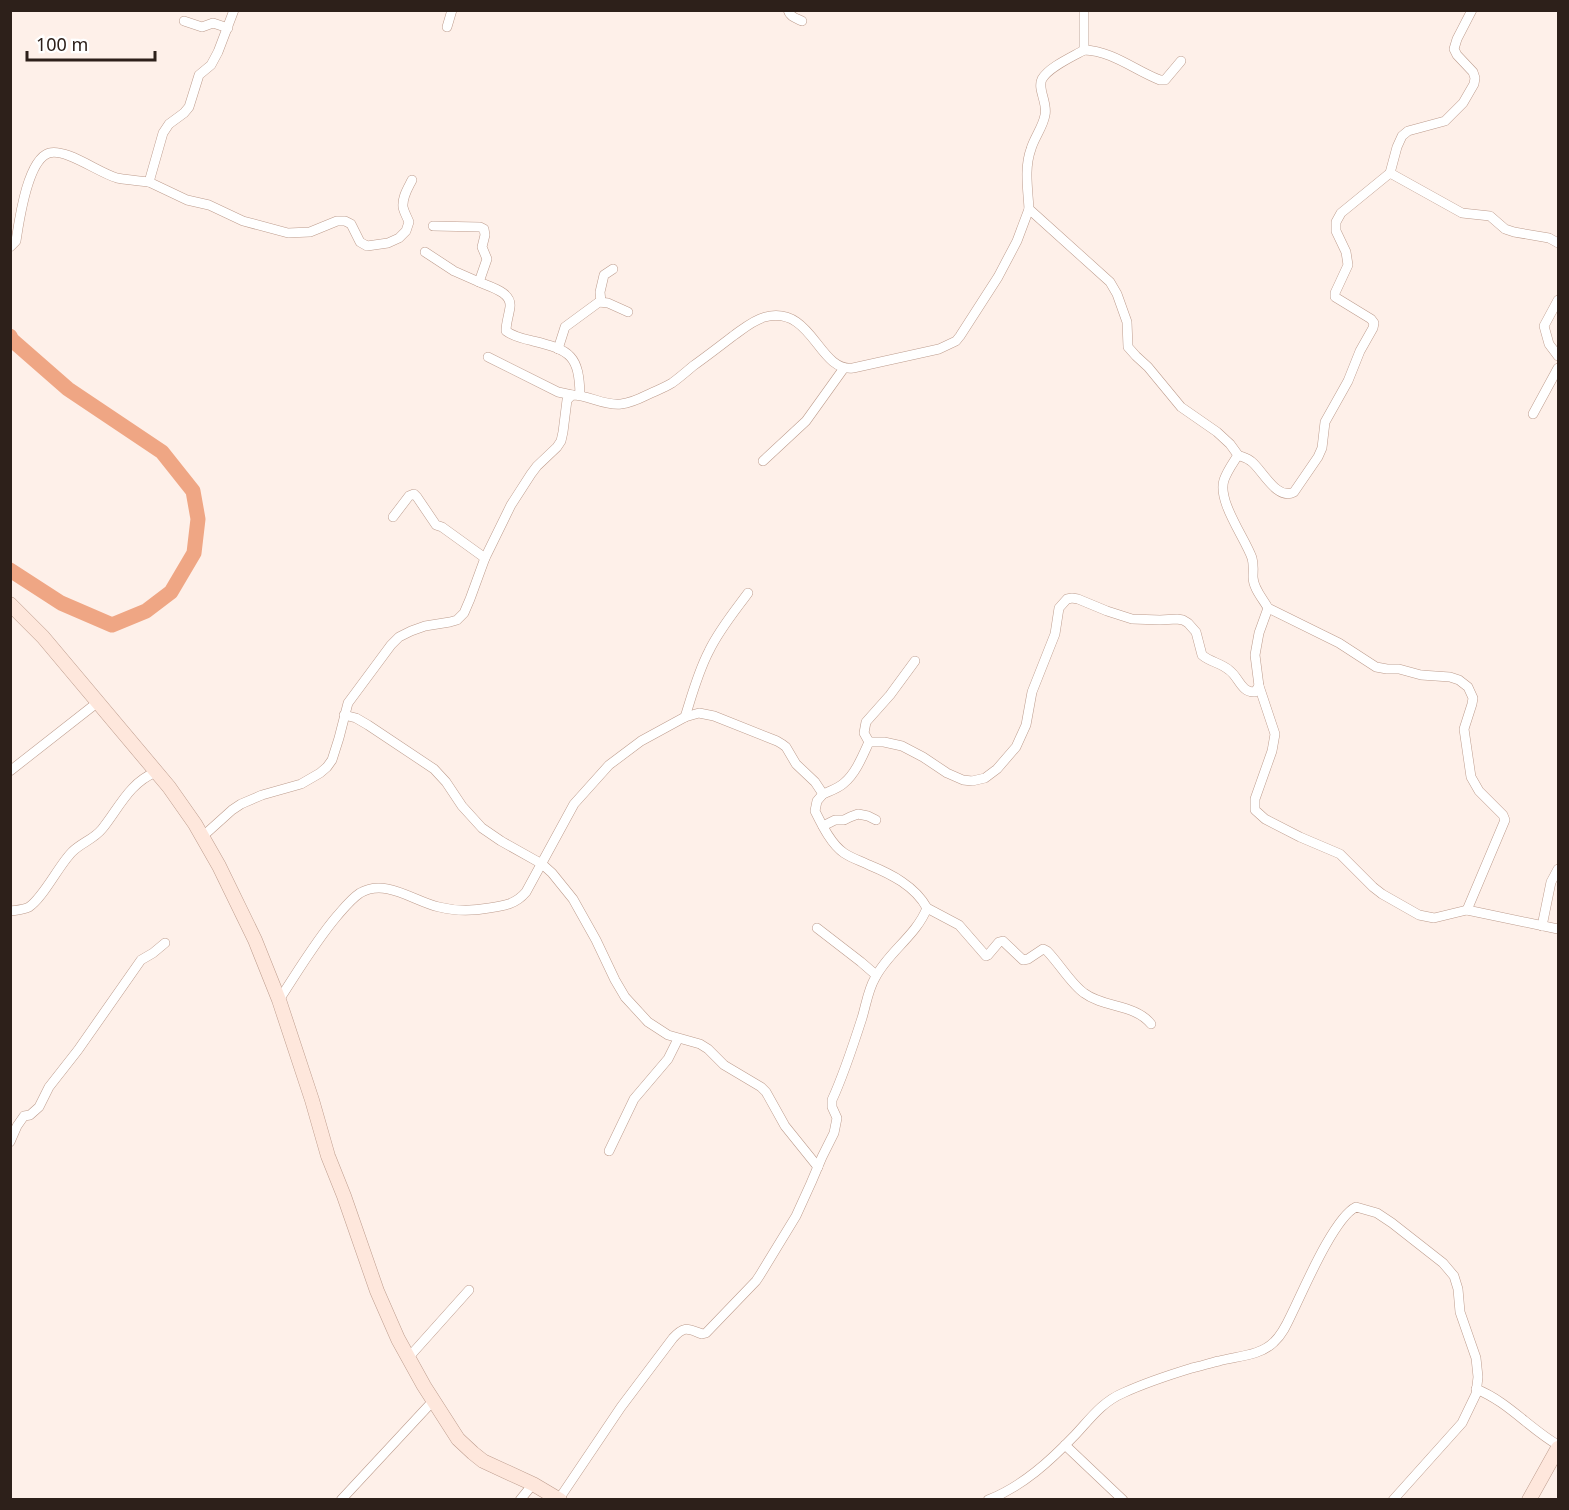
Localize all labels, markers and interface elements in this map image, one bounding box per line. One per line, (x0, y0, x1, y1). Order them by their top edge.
scale bar (27, 24, 154, 62)
text: 100 m (36, 32, 88, 56)

